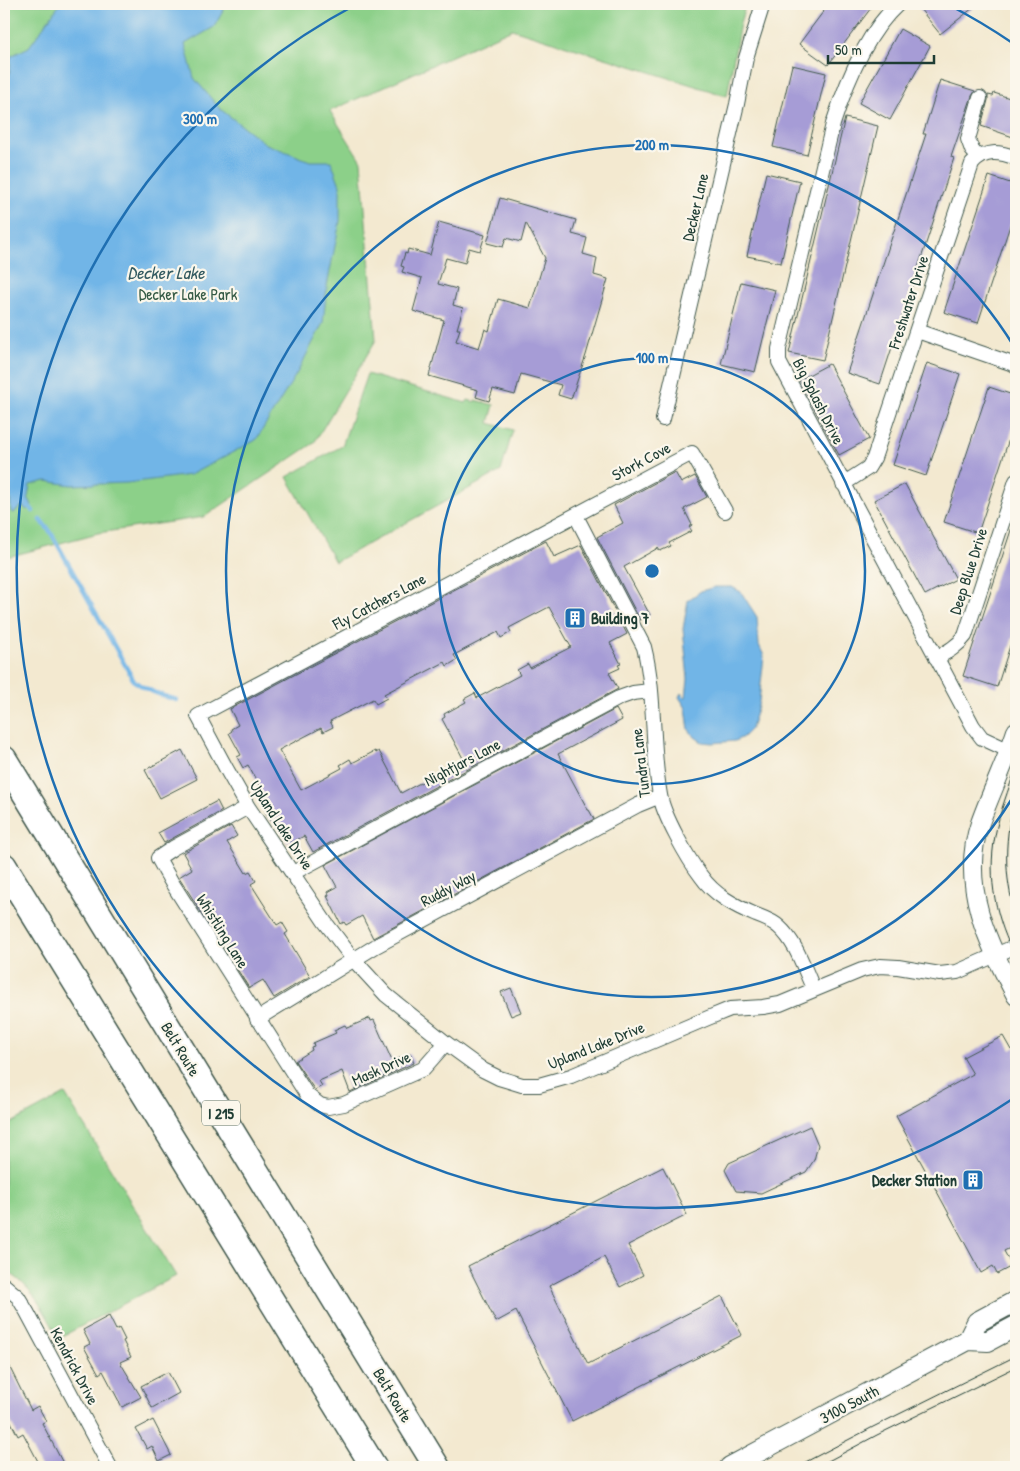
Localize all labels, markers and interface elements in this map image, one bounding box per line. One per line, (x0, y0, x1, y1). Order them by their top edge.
scale bar (828, 32, 934, 64)
text: 50 m (835, 39, 862, 60)
text: 300 m (183, 108, 217, 129)
text: 200 m (635, 134, 669, 155)
street label: Decker Lane (677, 170, 714, 243)
street label: Freshwater Drive (882, 252, 934, 352)
water label: Decker Lake (128, 260, 205, 285)
park label: Decker Lake Park (139, 283, 238, 305)
text: 100 m (636, 347, 668, 368)
street label: Big Splash Drive (788, 354, 850, 448)
street label: Stork Cove (608, 436, 675, 486)
street label: Deep Blue Drive (944, 524, 993, 617)
centre of rings (643, 562, 661, 580)
street label: Fly Catchers Lane (328, 567, 430, 635)
building icon: Building 7 (563, 606, 587, 630)
place label: Building 7 (591, 607, 649, 630)
street label: Tundra Lane (625, 727, 655, 799)
street label: Nightjars Lane (420, 732, 504, 791)
street label: Upland Lake Drive (245, 776, 319, 874)
street label: Ruddy Way (417, 864, 480, 912)
street label: Whistling Lane (192, 890, 255, 973)
street label: Upland Lake Drive (544, 1015, 648, 1074)
street label: Belt Route (156, 1018, 206, 1081)
street label: Mask Drive (348, 1045, 415, 1091)
road number: I 215 (202, 1100, 240, 1126)
building icon: Decker Station (961, 1168, 985, 1192)
place label: Decker Station (872, 1169, 957, 1191)
street label: Kendrick Drive (45, 1323, 105, 1409)
street label: Belt Route (368, 1364, 418, 1427)
street label: 3100 South (816, 1379, 882, 1429)

